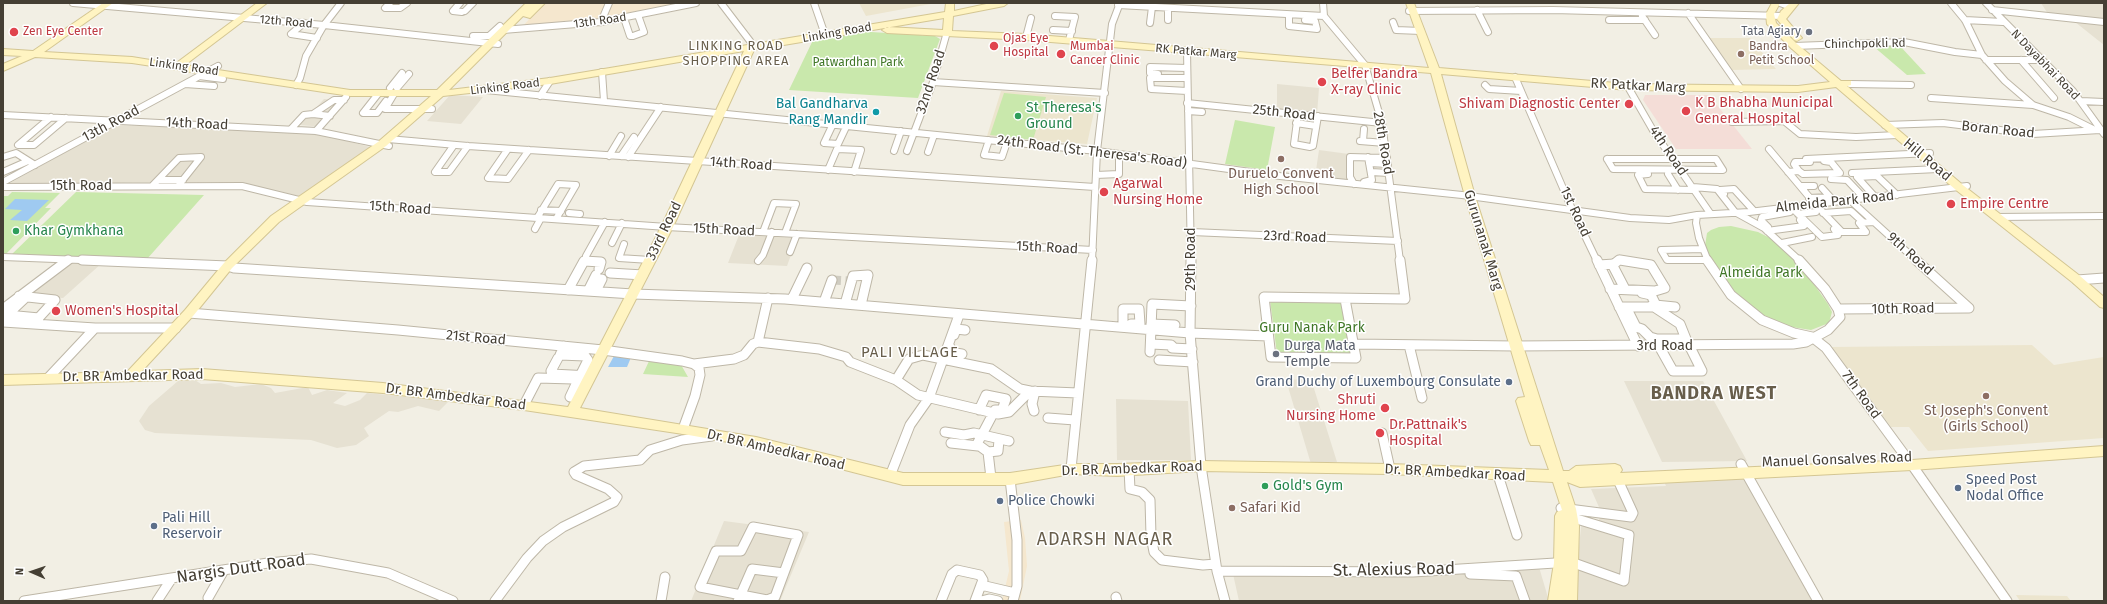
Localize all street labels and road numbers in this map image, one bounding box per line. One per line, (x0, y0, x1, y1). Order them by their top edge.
street label: 13th Road (573, 10, 627, 32)
street label: 12th Road (259, 13, 313, 31)
street label: Linking Road (801, 20, 873, 46)
street label: N Dayabhai Road (2008, 27, 2082, 103)
street label: Chinchpokli Rd (1824, 36, 1906, 52)
street label: RK Patkar Marg (1155, 41, 1237, 63)
street label: 32nd Road (913, 48, 949, 116)
street label: Linking Road (148, 55, 220, 79)
street label: RK Patkar Marg (1590, 75, 1686, 97)
street label: Linking Road (469, 76, 541, 98)
street label: 25th Road (1252, 101, 1316, 125)
street label: 13th Road (80, 102, 142, 146)
street label: 28th Road (1369, 110, 1397, 176)
street label: 14th Road (165, 114, 229, 134)
street label: Boran Road (1961, 118, 2035, 142)
street label: 4th Road (1645, 123, 1691, 179)
street label: 24th Road (St. Theresa's Road) (996, 132, 1188, 172)
street label: Hill Road (1900, 135, 1954, 185)
street label: 14th Road (709, 153, 773, 175)
street label: 15th Road (50, 178, 112, 194)
street label: 1st Road (1556, 184, 1594, 240)
street label: Almeida Park Road (1775, 187, 1895, 217)
street label: Gurunanak Marg (1460, 188, 1506, 292)
street label: 15th Road (368, 197, 432, 219)
street label: 33rd Road (643, 199, 685, 263)
street label: 15th Road (692, 220, 756, 240)
street label: 29th Road (1183, 227, 1199, 291)
street label: 23rd Road (1263, 228, 1327, 246)
street label: 9th Road (1883, 229, 1937, 279)
street label: 15th Road (1015, 238, 1079, 258)
street label: 10th Road (1871, 300, 1935, 318)
street label: 21st Road (445, 327, 507, 349)
street label: 3rd Road (1637, 338, 1693, 354)
street label: Dr. BR Ambedkar Road (62, 366, 204, 386)
street label: 7th Road (1838, 368, 1884, 422)
street label: Dr. BR Ambedkar Road (385, 380, 527, 414)
street label: Dr. BR Ambedkar Road (705, 426, 847, 474)
street label: Manuel Gonsalves Road (1762, 449, 1912, 471)
street label: Dr. BR Ambedkar Road (1061, 458, 1203, 480)
street label: Dr. BR Ambedkar Road (1384, 461, 1526, 485)
street label: Nargis Dutt Road (175, 550, 307, 588)
street label: St. Alexius Road (1333, 559, 1455, 581)

